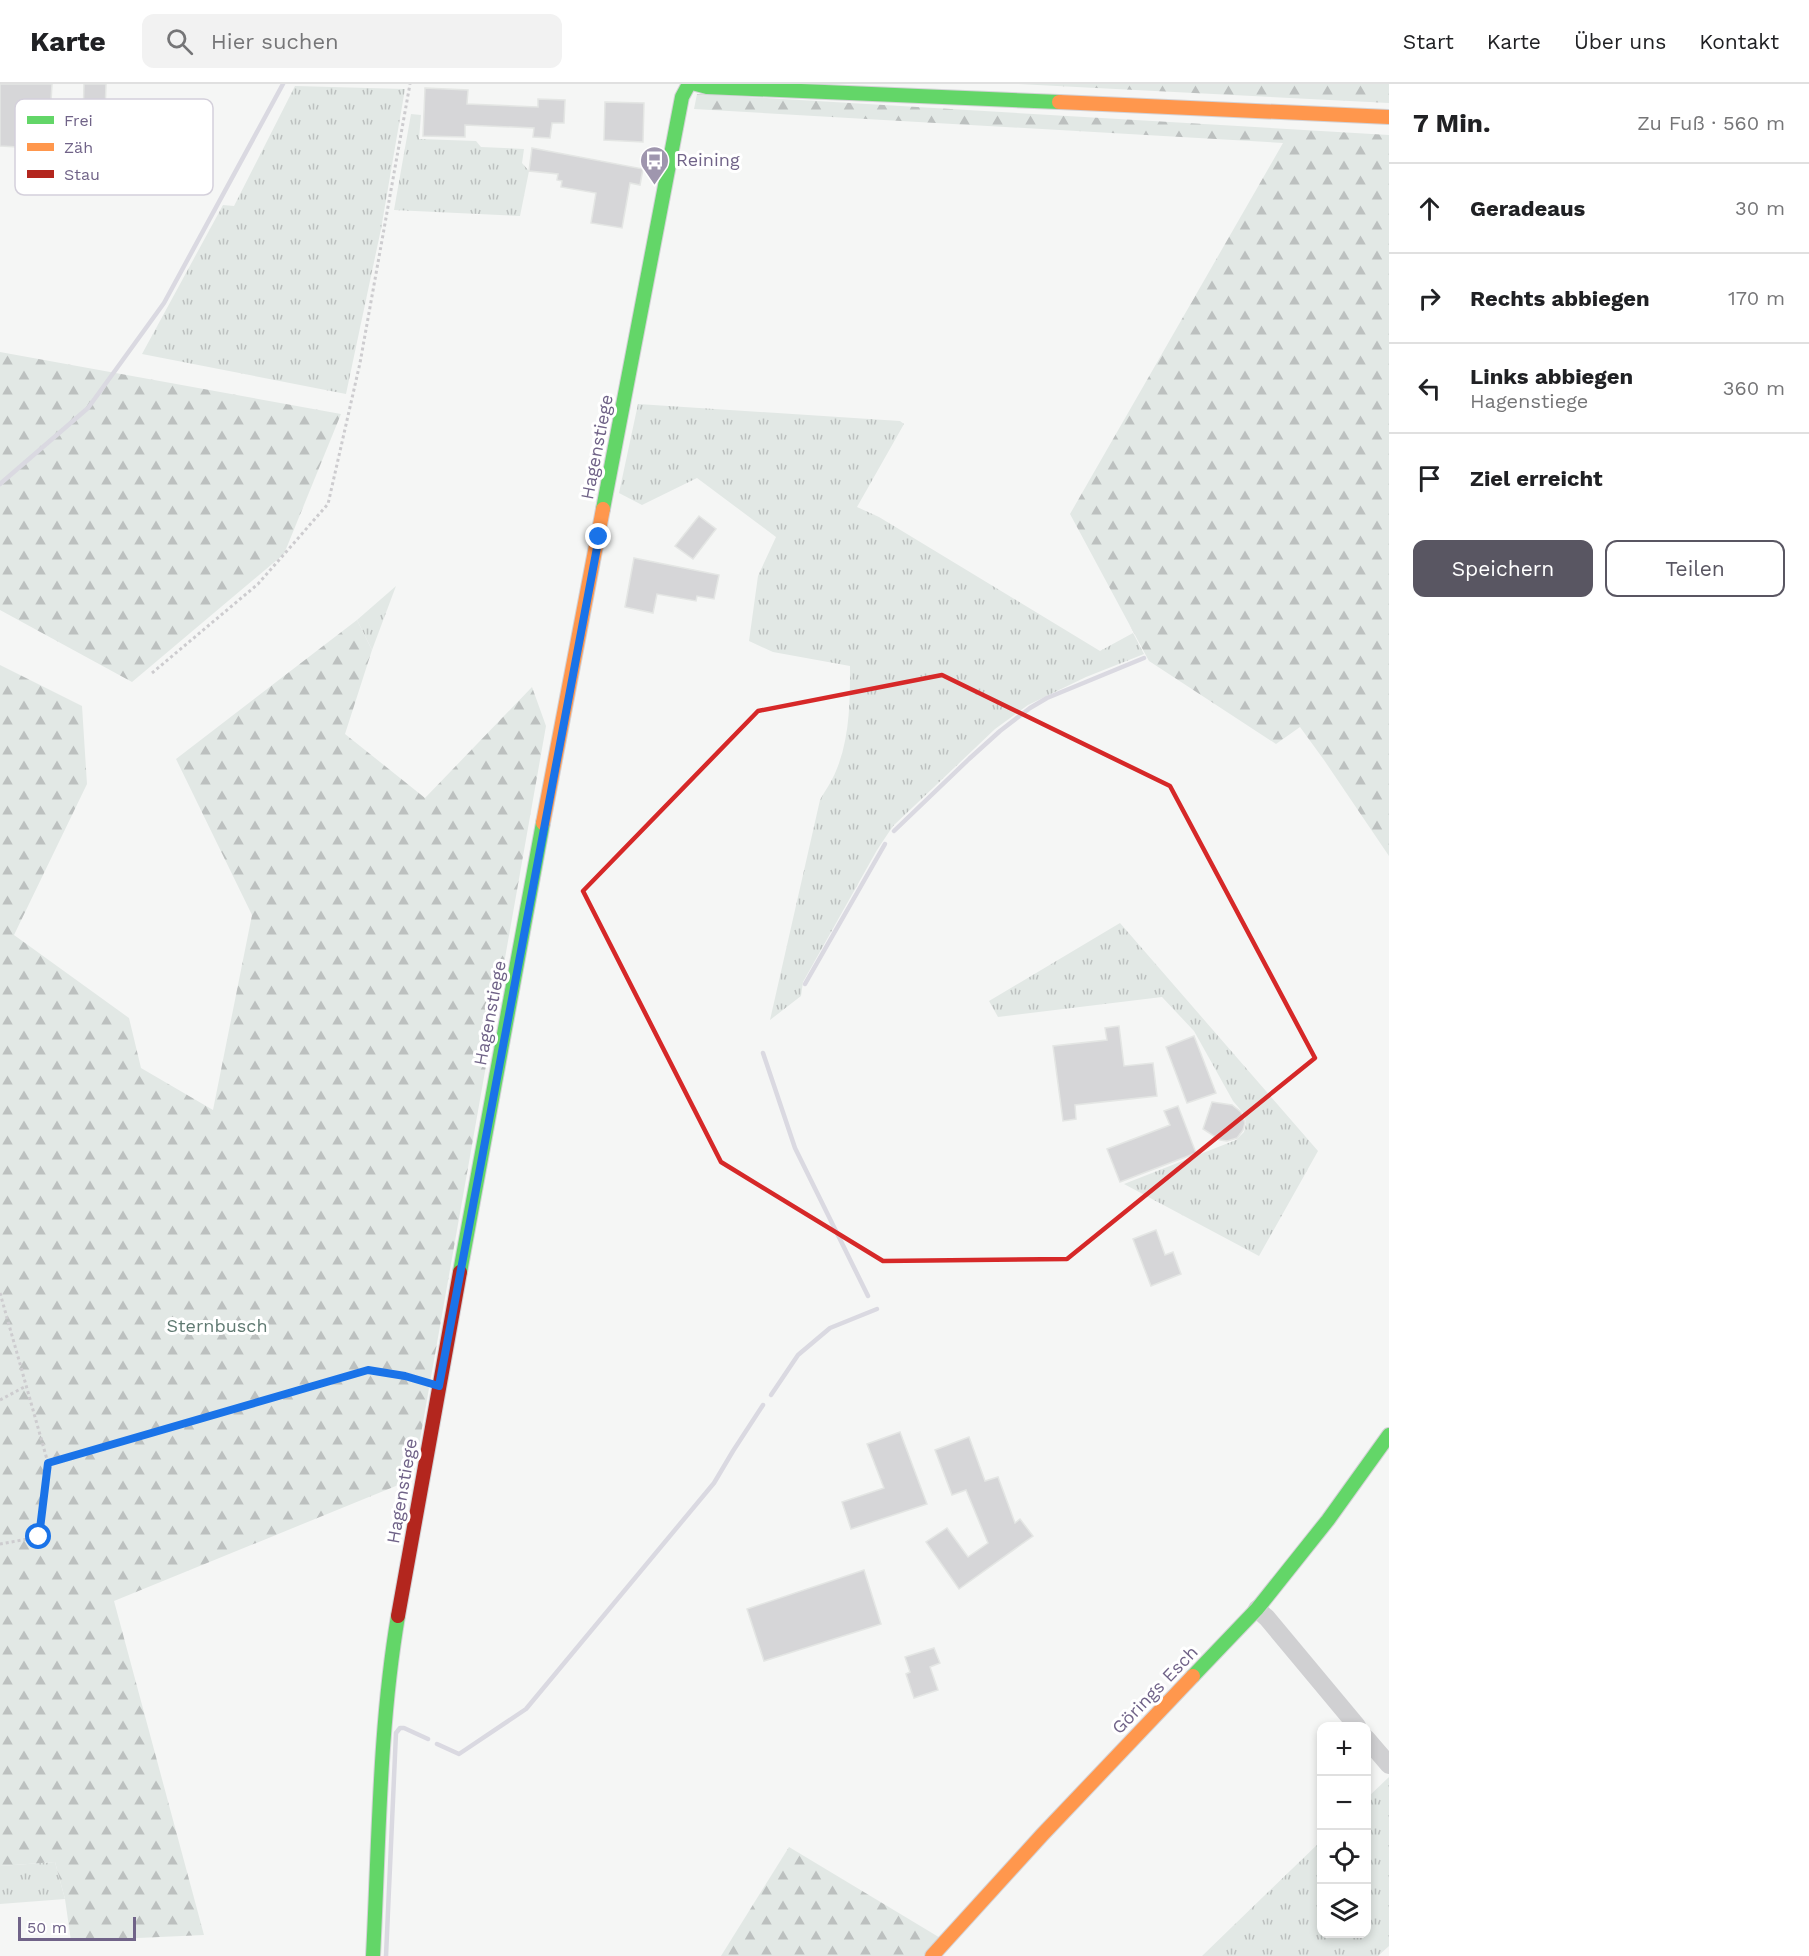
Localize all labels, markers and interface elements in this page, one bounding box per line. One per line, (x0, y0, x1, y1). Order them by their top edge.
search box (142, 14, 562, 68)
text: Karte (30, 25, 106, 58)
icon: search (163, 25, 196, 58)
text: Hier suchen (211, 29, 339, 54)
text: Start (1403, 29, 1454, 54)
text: Karte (1487, 29, 1541, 54)
text: Über uns (1574, 29, 1666, 54)
text: Kontakt (1699, 29, 1779, 54)
legend (15, 99, 213, 195)
text: 7 Min. (1413, 108, 1491, 138)
text: Frei (64, 111, 93, 130)
text: Zu Fuß · 560 m (1637, 111, 1785, 135)
text: Zäh (64, 138, 93, 157)
bus stop icon: Reining (639, 144, 671, 186)
place label: Reining (676, 149, 740, 170)
text: Stau (64, 165, 100, 184)
icon: ahead (1413, 192, 1446, 225)
text: Geradeaus (1470, 196, 1585, 221)
text: 30 m (1735, 196, 1785, 220)
icon: right (1413, 282, 1446, 315)
text: Rechts abbiegen (1470, 286, 1650, 311)
text: 170 m (1728, 286, 1785, 310)
text: Links abbiegen (1470, 364, 1633, 389)
icon: left (1413, 372, 1446, 405)
text: 360 m (1723, 376, 1785, 400)
text: Hagenstiege (1470, 389, 1588, 413)
street label: Hagenstiege (576, 393, 617, 501)
icon: arrive (1413, 462, 1446, 495)
text: Ziel erreicht (1470, 466, 1603, 491)
route end (585, 523, 611, 549)
button: Speichern (1413, 540, 1593, 597)
button: Teilen (1605, 540, 1785, 597)
street label: Hagenstiege (469, 959, 510, 1067)
park label: Sternbusch (166, 1315, 268, 1336)
street label: Hagenstiege (382, 1437, 421, 1545)
route start (25, 1523, 51, 1549)
street label: Görings Esch (1107, 1641, 1202, 1738)
map controls (1317, 1722, 1371, 1938)
button: + (1317, 1722, 1371, 1776)
button: − (1317, 1776, 1371, 1830)
button: locate (1317, 1830, 1371, 1884)
button: layers (1317, 1884, 1371, 1938)
scale bar (18, 1914, 136, 1942)
text: 50 m (27, 1918, 67, 1937)

